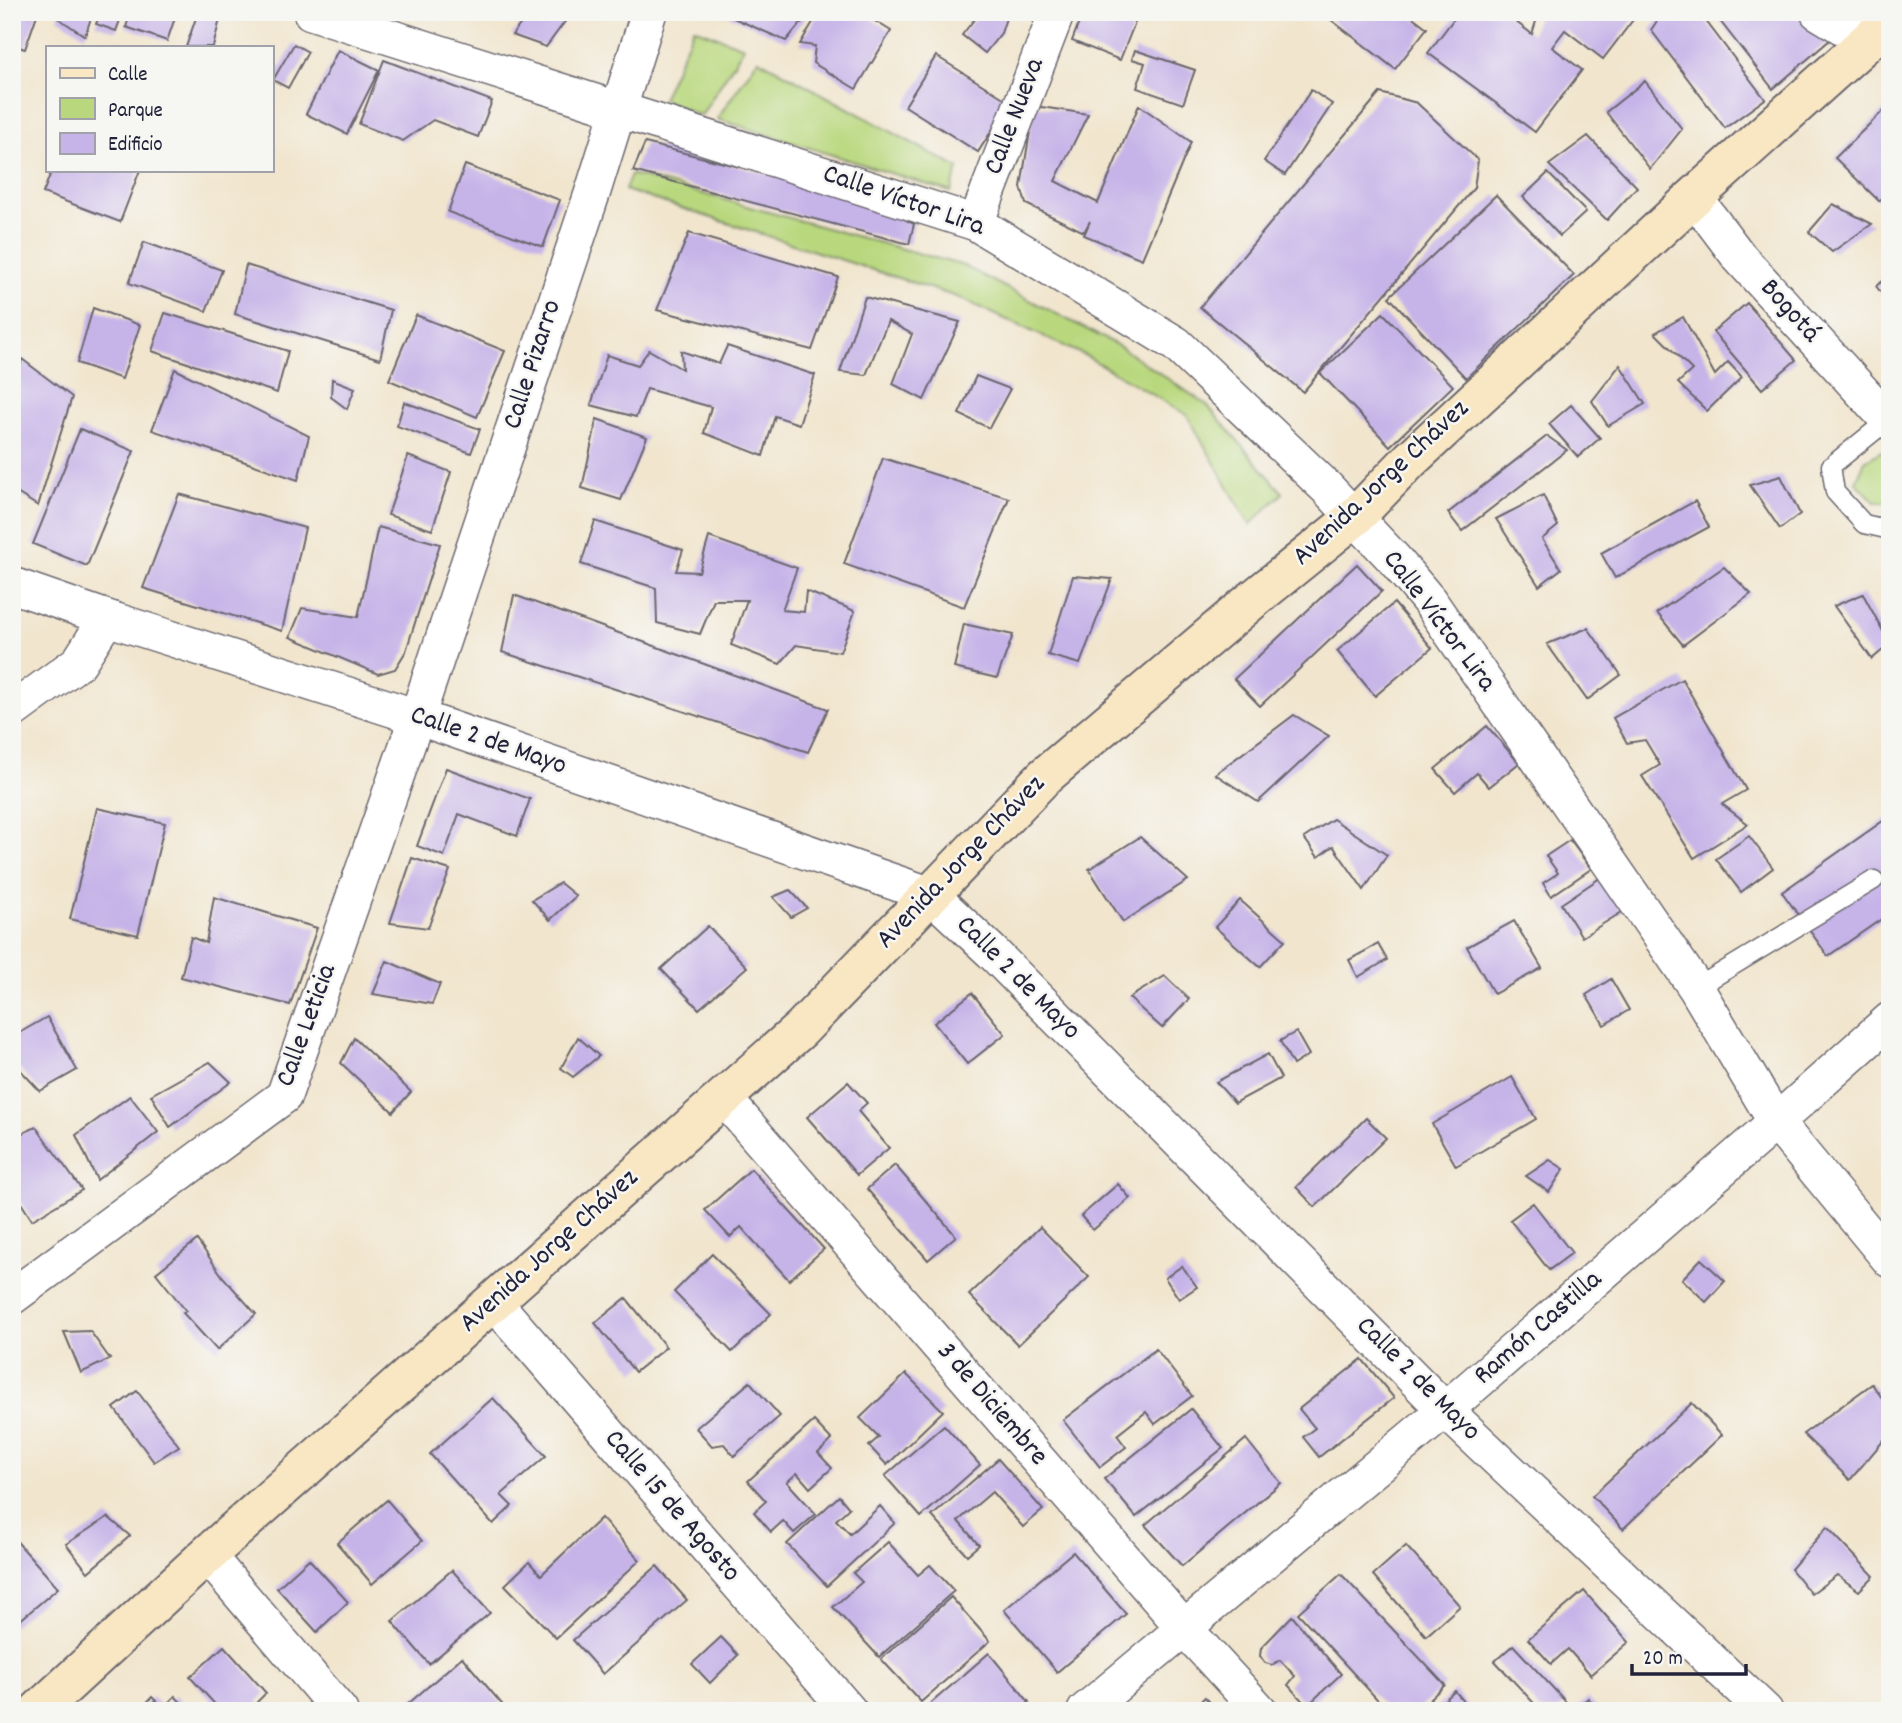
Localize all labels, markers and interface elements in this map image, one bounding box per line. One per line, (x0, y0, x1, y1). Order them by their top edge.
legend (46, 46, 273, 172)
street label: Calle Nueva (975, 52, 1057, 181)
text: Calle (108, 61, 147, 91)
text: Parque (108, 97, 163, 127)
text: Edificio (108, 131, 163, 161)
street label: Calle Víctor Lira (817, 156, 990, 249)
street label: Bogotá (1749, 271, 1829, 353)
street label: Calle Pizarro (494, 295, 574, 435)
street label: Avenida Jorge Chávez (1285, 391, 1480, 577)
street label: Calle Víctor Lira (1371, 543, 1505, 702)
street label: Calle 2 de Mayo (404, 697, 572, 787)
street label: Avenida Jorge Chávez (868, 766, 1056, 959)
street label: Calle 2 de Mayo (945, 907, 1089, 1051)
street label: Calle Leticia (267, 958, 349, 1093)
street label: Avenida Jorge Chávez (451, 1160, 649, 1344)
street label: Ramón Castilla (1466, 1261, 1613, 1396)
street label: Calle 2 de Mayo (1345, 1308, 1489, 1452)
street label: 3 de Diciembre (926, 1334, 1056, 1476)
street label: Calle 15 de Agosto (593, 1422, 749, 1592)
scale bar (1632, 1632, 1746, 1676)
text: 20 m (1643, 1645, 1683, 1675)

